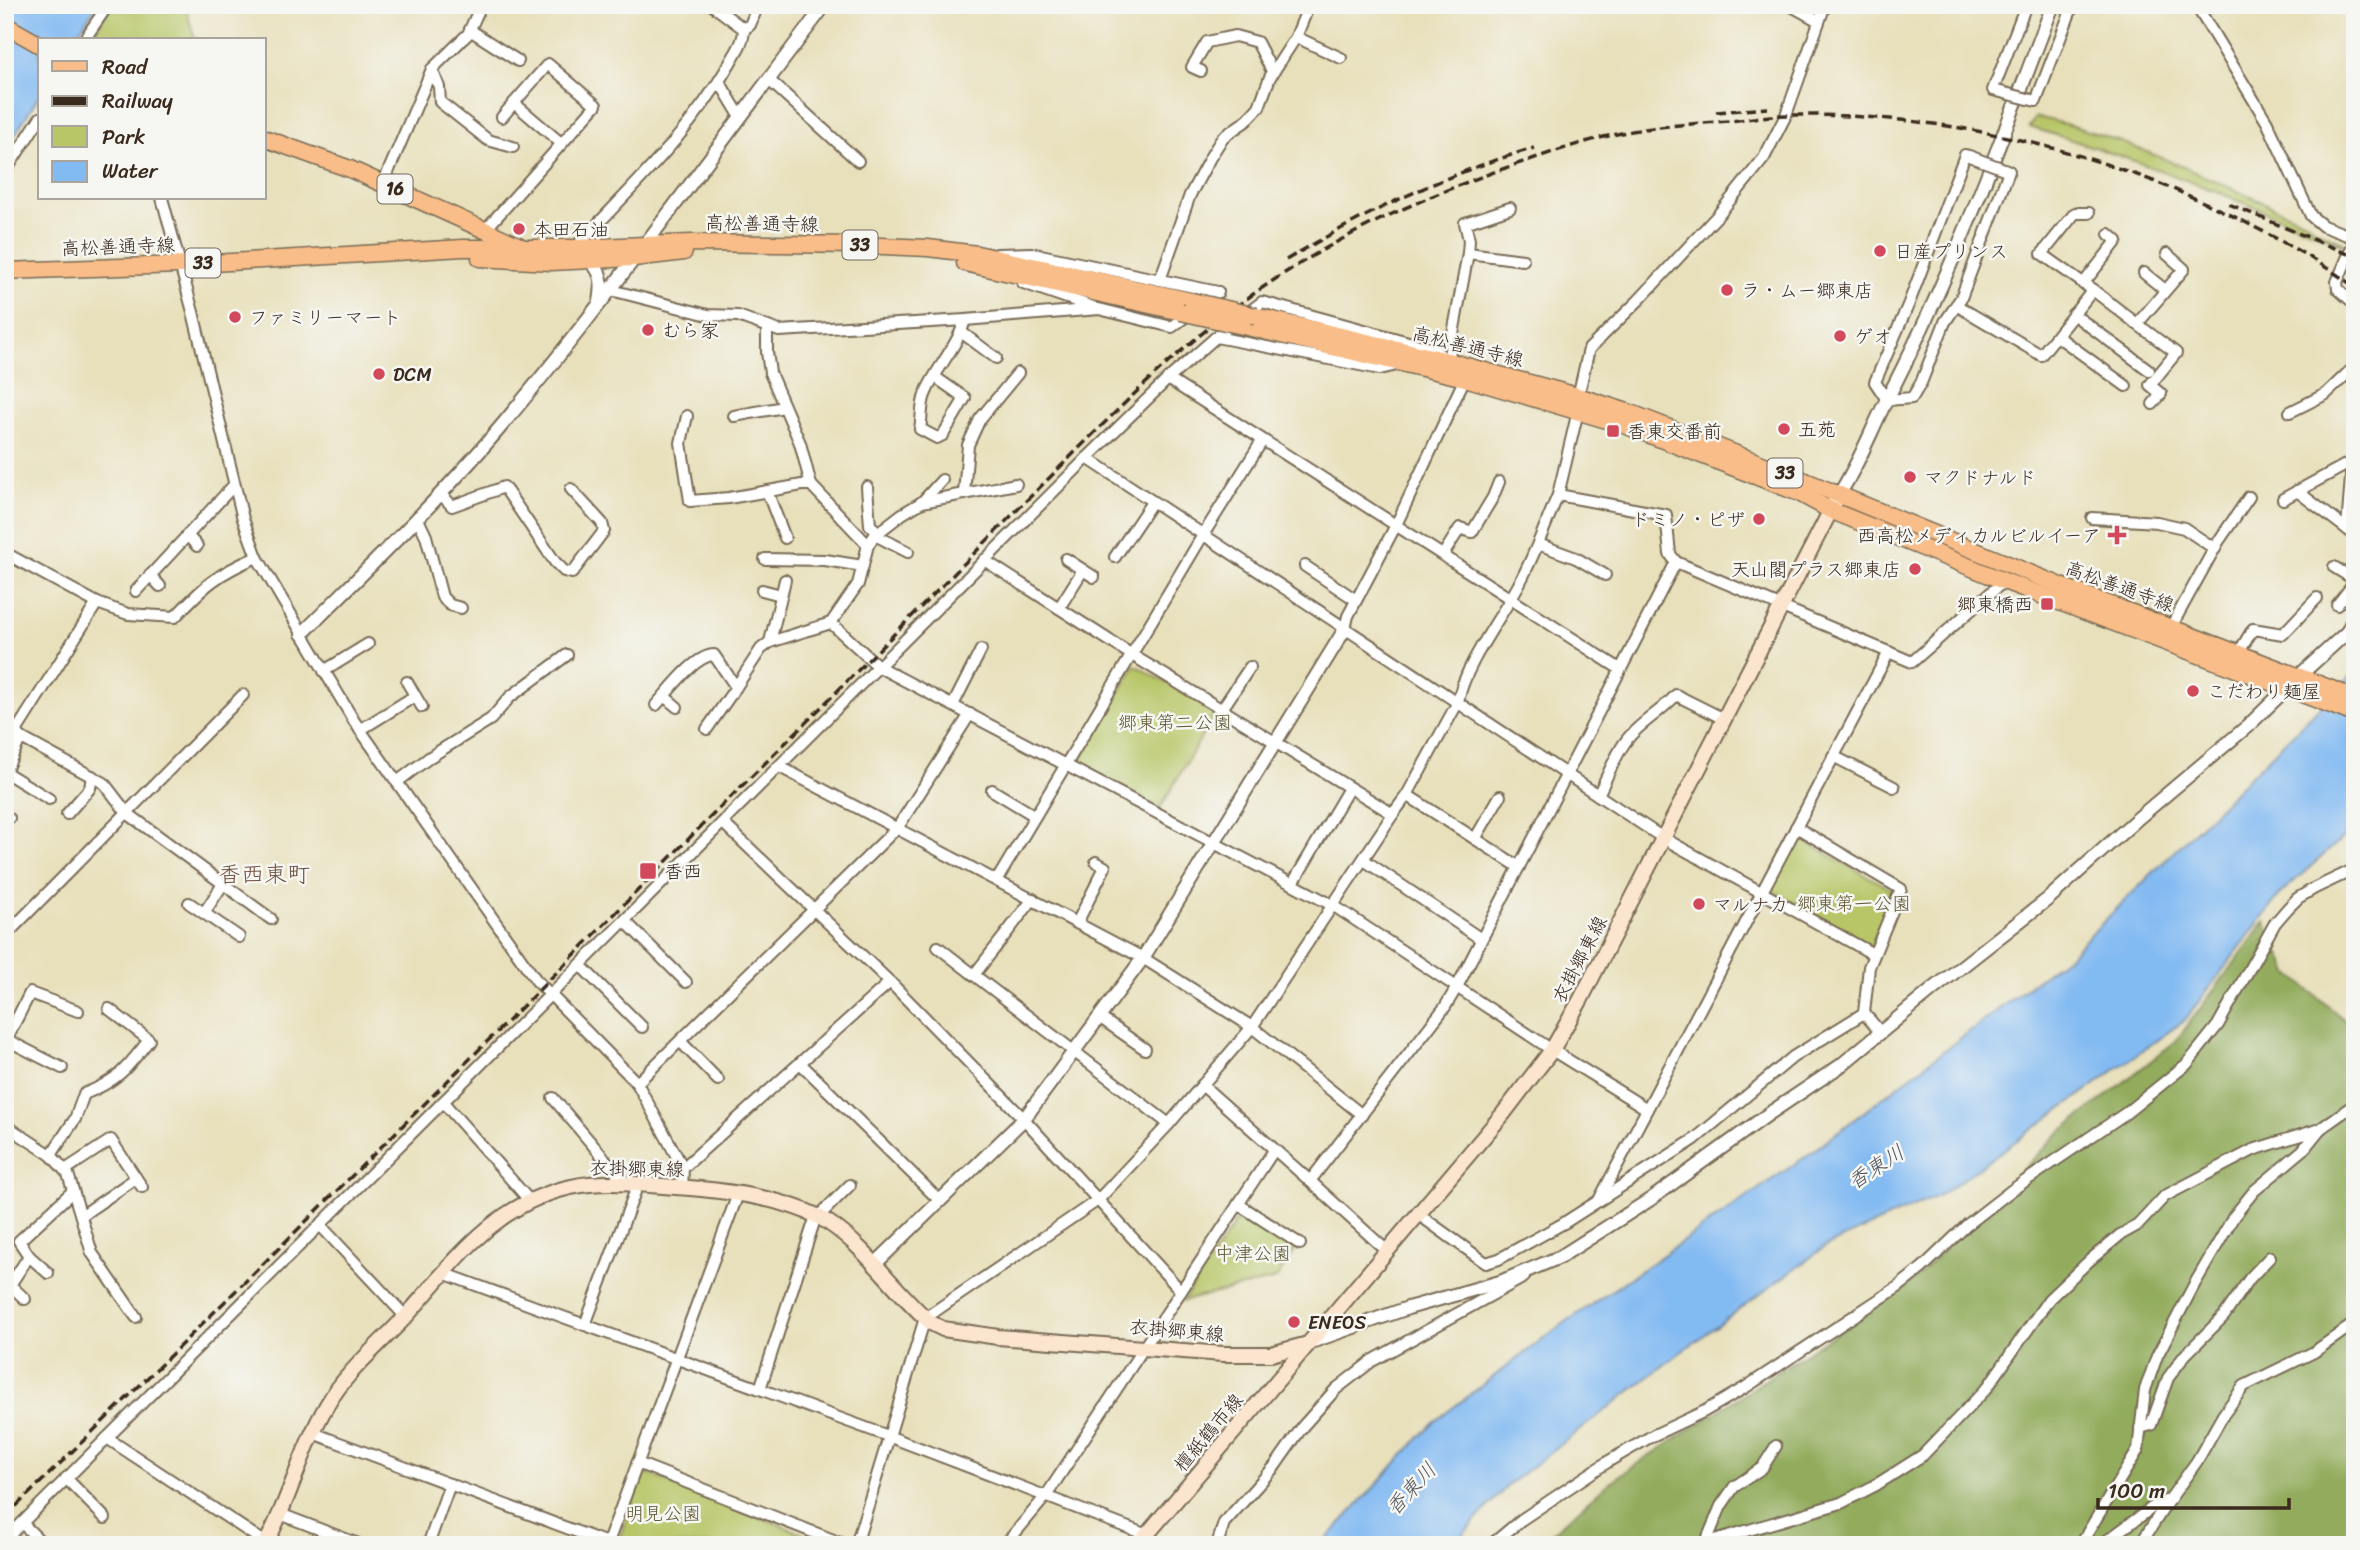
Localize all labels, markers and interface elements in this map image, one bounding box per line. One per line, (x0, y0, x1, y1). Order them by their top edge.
legend (38, 38, 266, 200)
text: Road (102, 48, 149, 86)
text: Railway (102, 82, 173, 120)
text: Park (102, 118, 145, 156)
text: Water (102, 152, 159, 190)
road number: 16 (378, 174, 412, 204)
street label: 高松善通寺線 (705, 206, 819, 241)
place label: 本田石油 (533, 213, 609, 246)
marker: 本田石油 (511, 221, 527, 237)
street label: 高松善通寺線 (60, 228, 176, 265)
road number: 33 (842, 230, 878, 260)
place label: 日産プリンス (1894, 235, 2008, 268)
marker: 日産プリンス (1872, 243, 1888, 259)
road number: 33 (186, 248, 220, 278)
place label: ラ・ムー郷東店 (1741, 274, 1873, 307)
marker: ラ・ムー郷東店 (1719, 282, 1735, 298)
place label: ファミリーマート (249, 301, 401, 334)
marker: ファミリーマート (227, 309, 243, 325)
place label: むら家 (662, 314, 719, 347)
street label: 高松善通寺線 (1409, 317, 1527, 376)
place label: ゲオ (1854, 320, 1892, 353)
marker: むら家 (640, 322, 656, 338)
marker: ゲオ (1832, 328, 1848, 344)
place label: DCM (393, 358, 432, 391)
marker: DCM (371, 366, 387, 382)
place label: 五苑 (1798, 413, 1836, 446)
place label: 香東交番前 (1627, 415, 1722, 448)
marker: 五苑 (1776, 421, 1792, 437)
marker: 香東交番前 (1605, 423, 1621, 439)
road number: 33 (1768, 458, 1802, 488)
place label: マクドナルド (1924, 461, 2036, 494)
marker: マクドナルド (1902, 469, 1918, 485)
place label: ドミノ・ピザ (1631, 503, 1745, 536)
marker: ドミノ・ピザ (1751, 511, 1767, 527)
place label: 西高松メディカルビルイーア (1857, 519, 2101, 552)
marker: 西高松メディカルビルイーア (2107, 525, 2127, 545)
street label: 高松善通寺線 (2061, 551, 2179, 621)
place label: 天山閣プラス郷東店 (1731, 553, 1901, 586)
marker: 天山閣プラス郷東店 (1907, 561, 1923, 577)
place label: 郷東橋西 (1957, 588, 2033, 621)
marker: 郷東橋西 (2039, 596, 2055, 612)
place label: こだわり麺屋 (2207, 675, 2321, 708)
marker: こだわり麺屋 (2185, 683, 2201, 699)
park label: 郷東第二公園 (1118, 706, 1232, 739)
district label: 香西東町 (218, 854, 310, 895)
place label: 香西 (664, 855, 702, 888)
marker: 香西 (638, 861, 658, 881)
park label: 郷東第一公園 (1797, 887, 1911, 920)
place label: マルナカ (1713, 888, 1789, 921)
marker: マルナカ (1691, 896, 1707, 912)
street label: 衣掛郷東線 (1543, 910, 1616, 1009)
water label: 香東川 (1839, 1134, 1913, 1200)
street label: 衣掛郷東線 (589, 1151, 685, 1186)
park label: 中津公園 (1215, 1237, 1291, 1270)
place label: ENEOS (1308, 1306, 1367, 1339)
street label: 衣掛郷東線 (1128, 1310, 1226, 1351)
marker: ENEOS (1286, 1314, 1302, 1330)
street label: 檀紙鶴市線 (1165, 1385, 1252, 1479)
water label: 香東川 (1376, 1453, 1446, 1525)
scale bar (2098, 1466, 2288, 1510)
text: 100 m (2108, 1472, 2165, 1510)
park label: 明見公園 (625, 1497, 701, 1530)

